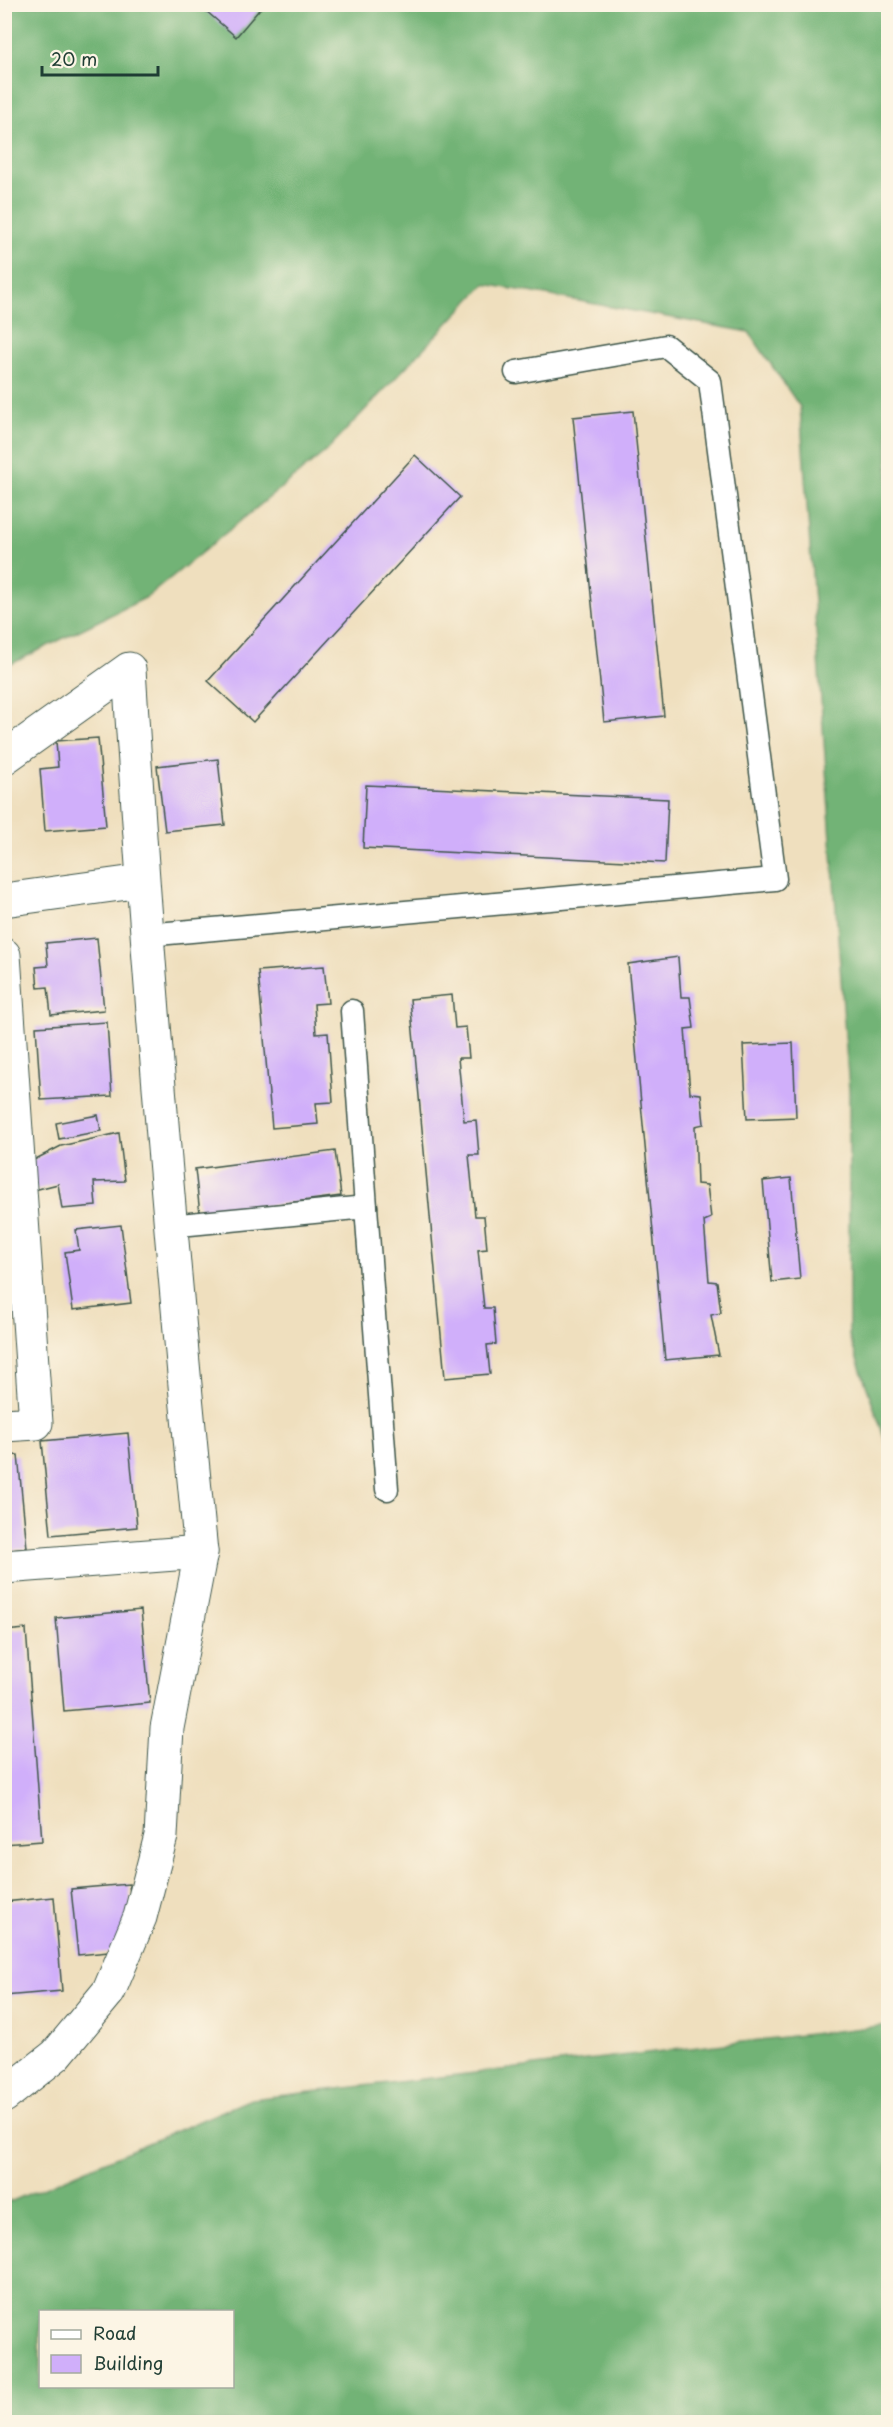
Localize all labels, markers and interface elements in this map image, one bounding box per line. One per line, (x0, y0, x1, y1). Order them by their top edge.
scale bar (42, 39, 158, 77)
text: 20 m (51, 45, 97, 72)
legend (39, 2310, 234, 2388)
text: Road (93, 2319, 137, 2346)
text: Building (93, 2349, 163, 2376)

